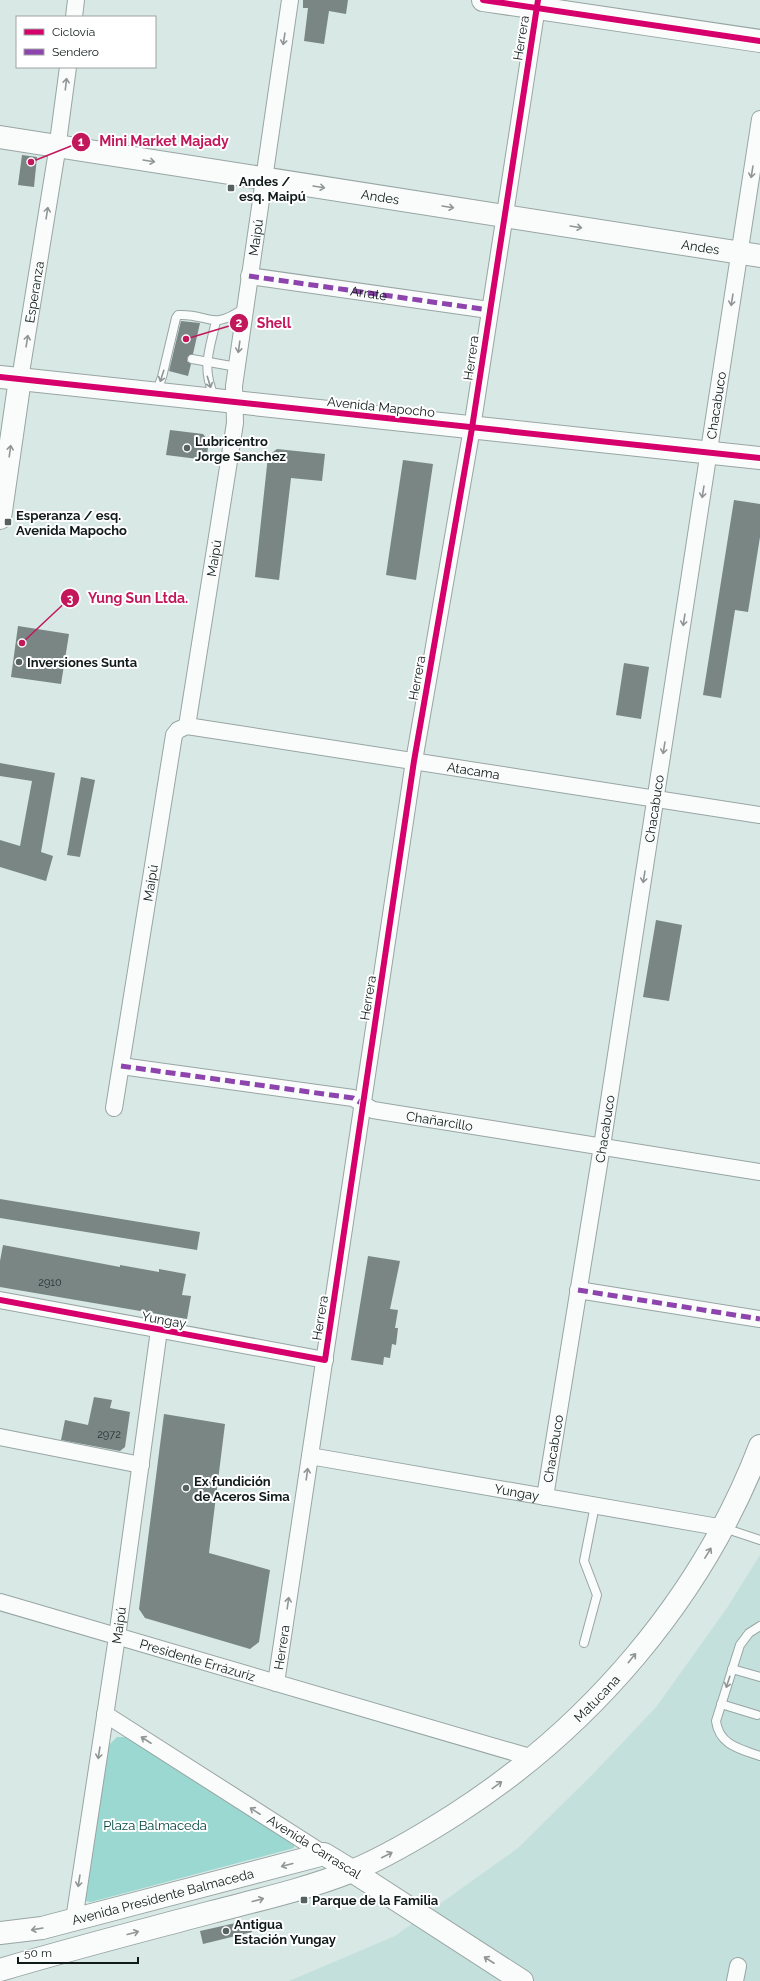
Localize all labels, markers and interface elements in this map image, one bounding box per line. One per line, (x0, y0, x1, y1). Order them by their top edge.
street label: Herrera (510, 14, 532, 62)
legend (16, 16, 156, 68)
text: Ciclovía (52, 25, 95, 39)
one-way arrow (280, 32, 288, 45)
text: Sendero (52, 45, 99, 59)
one-way arrow (62, 78, 69, 91)
callout: Mini Market Majady (71, 129, 237, 155)
text: Mini Market Majady (99, 133, 229, 149)
text: 1 (78, 135, 84, 149)
one-way arrow (142, 157, 155, 165)
one-way arrow (748, 165, 756, 178)
place label: Andes / esq. Maipú (239, 174, 306, 204)
marker: Andes / esq. Maipú (226, 183, 236, 193)
one-way arrow (312, 183, 325, 191)
street label: Andes (360, 186, 400, 207)
one-way arrow (441, 203, 454, 211)
one-way arrow (43, 207, 51, 220)
street label: Maipú (245, 218, 266, 257)
one-way arrow (569, 223, 582, 231)
street label: Andes (680, 236, 721, 257)
street label: Esperanza (22, 260, 46, 324)
street label: Arrate (350, 283, 388, 303)
one-way arrow (727, 293, 735, 306)
callout: Shell (229, 310, 299, 336)
text: Shell (257, 315, 292, 331)
text: 2 (236, 316, 243, 330)
one-way arrow (23, 335, 31, 348)
street label: Herrera (460, 335, 482, 381)
one-way arrow (235, 340, 243, 353)
one-way arrow (158, 370, 165, 383)
street label: Chacabuco (703, 370, 729, 440)
one-way arrow (206, 375, 213, 388)
street label: Avenida Mapocho (326, 394, 436, 420)
place label: Lubricentro Jorge Sanchez (195, 434, 286, 464)
marker: Lubricentro Jorge Sanchez (182, 443, 192, 453)
one-way arrow (6, 445, 14, 458)
one-way arrow (699, 485, 707, 498)
place label: Esperanza / esq. Avenida Mapocho (16, 508, 127, 538)
marker: Esperanza / esq. Avenida Mapocho (3, 517, 13, 527)
street label: Maipú (203, 539, 224, 578)
callout: Yung Sun Ltda. (60, 585, 196, 611)
text: Yung Sun Ltda. (88, 590, 188, 606)
text: 3 (67, 592, 74, 606)
one-way arrow (679, 613, 687, 626)
street label: Herrera (406, 654, 428, 702)
place label: Inversiones Sunta (27, 655, 138, 670)
marker: Inversiones Sunta (14, 657, 24, 667)
one-way arrow (659, 742, 667, 755)
street label: Atacama (446, 759, 501, 782)
street label: Chacabuco (641, 773, 667, 844)
street label: Maipú (140, 863, 161, 902)
one-way arrow (640, 870, 648, 883)
street label: Herrera (357, 974, 379, 1022)
street label: Chacabuco (592, 1094, 617, 1164)
street label: Chañarcillo (405, 1108, 474, 1133)
house number: 2910 (38, 1276, 62, 1289)
street label: Herrera (309, 1294, 331, 1342)
street label: Yungay (141, 1309, 187, 1331)
street label: Chacabuco (540, 1413, 566, 1484)
house number: 2972 (97, 1428, 121, 1441)
one-way arrow (303, 1468, 311, 1481)
place label: Ex fundición de Aceros Sima (194, 1474, 290, 1504)
street label: Yungay (493, 1481, 540, 1503)
marker: Ex fundición de Aceros Sima (181, 1483, 191, 1493)
one-way arrow (703, 1547, 712, 1558)
one-way arrow (284, 1597, 292, 1610)
street label: Maipú (109, 1606, 129, 1645)
street label: Herrera (271, 1624, 292, 1671)
street label: Presidente Errázuriz (138, 1636, 257, 1684)
one-way arrow (628, 1653, 637, 1664)
street label: Matucana (571, 1672, 623, 1725)
one-way arrow (724, 1675, 731, 1688)
one-way arrow (140, 1736, 152, 1744)
one-way arrow (95, 1746, 103, 1759)
one-way arrow (492, 1781, 503, 1789)
one-way arrow (250, 1806, 261, 1815)
street label: Avenida Carrascal (264, 1812, 364, 1882)
park label: Plaza Balmaceda (103, 1818, 207, 1833)
one-way arrow (381, 1851, 393, 1858)
one-way arrow (281, 1861, 294, 1869)
street label: Avenida Presidente Balmaceda (70, 1865, 255, 1927)
one-way arrow (75, 1874, 83, 1887)
place label: Parque de la Familia (312, 1893, 439, 1908)
marker: Parque de la Familia (299, 1895, 309, 1905)
one-way arrow (251, 1896, 264, 1903)
place label: Antigua Estación Yungay (234, 1917, 336, 1947)
one-way arrow (31, 1925, 44, 1933)
marker: Antigua Estación Yungay (221, 1926, 231, 1936)
one-way arrow (126, 1929, 139, 1936)
scale bar (18, 1939, 138, 1965)
text: 50 m (24, 1946, 52, 1960)
one-way arrow (484, 1956, 495, 1964)

